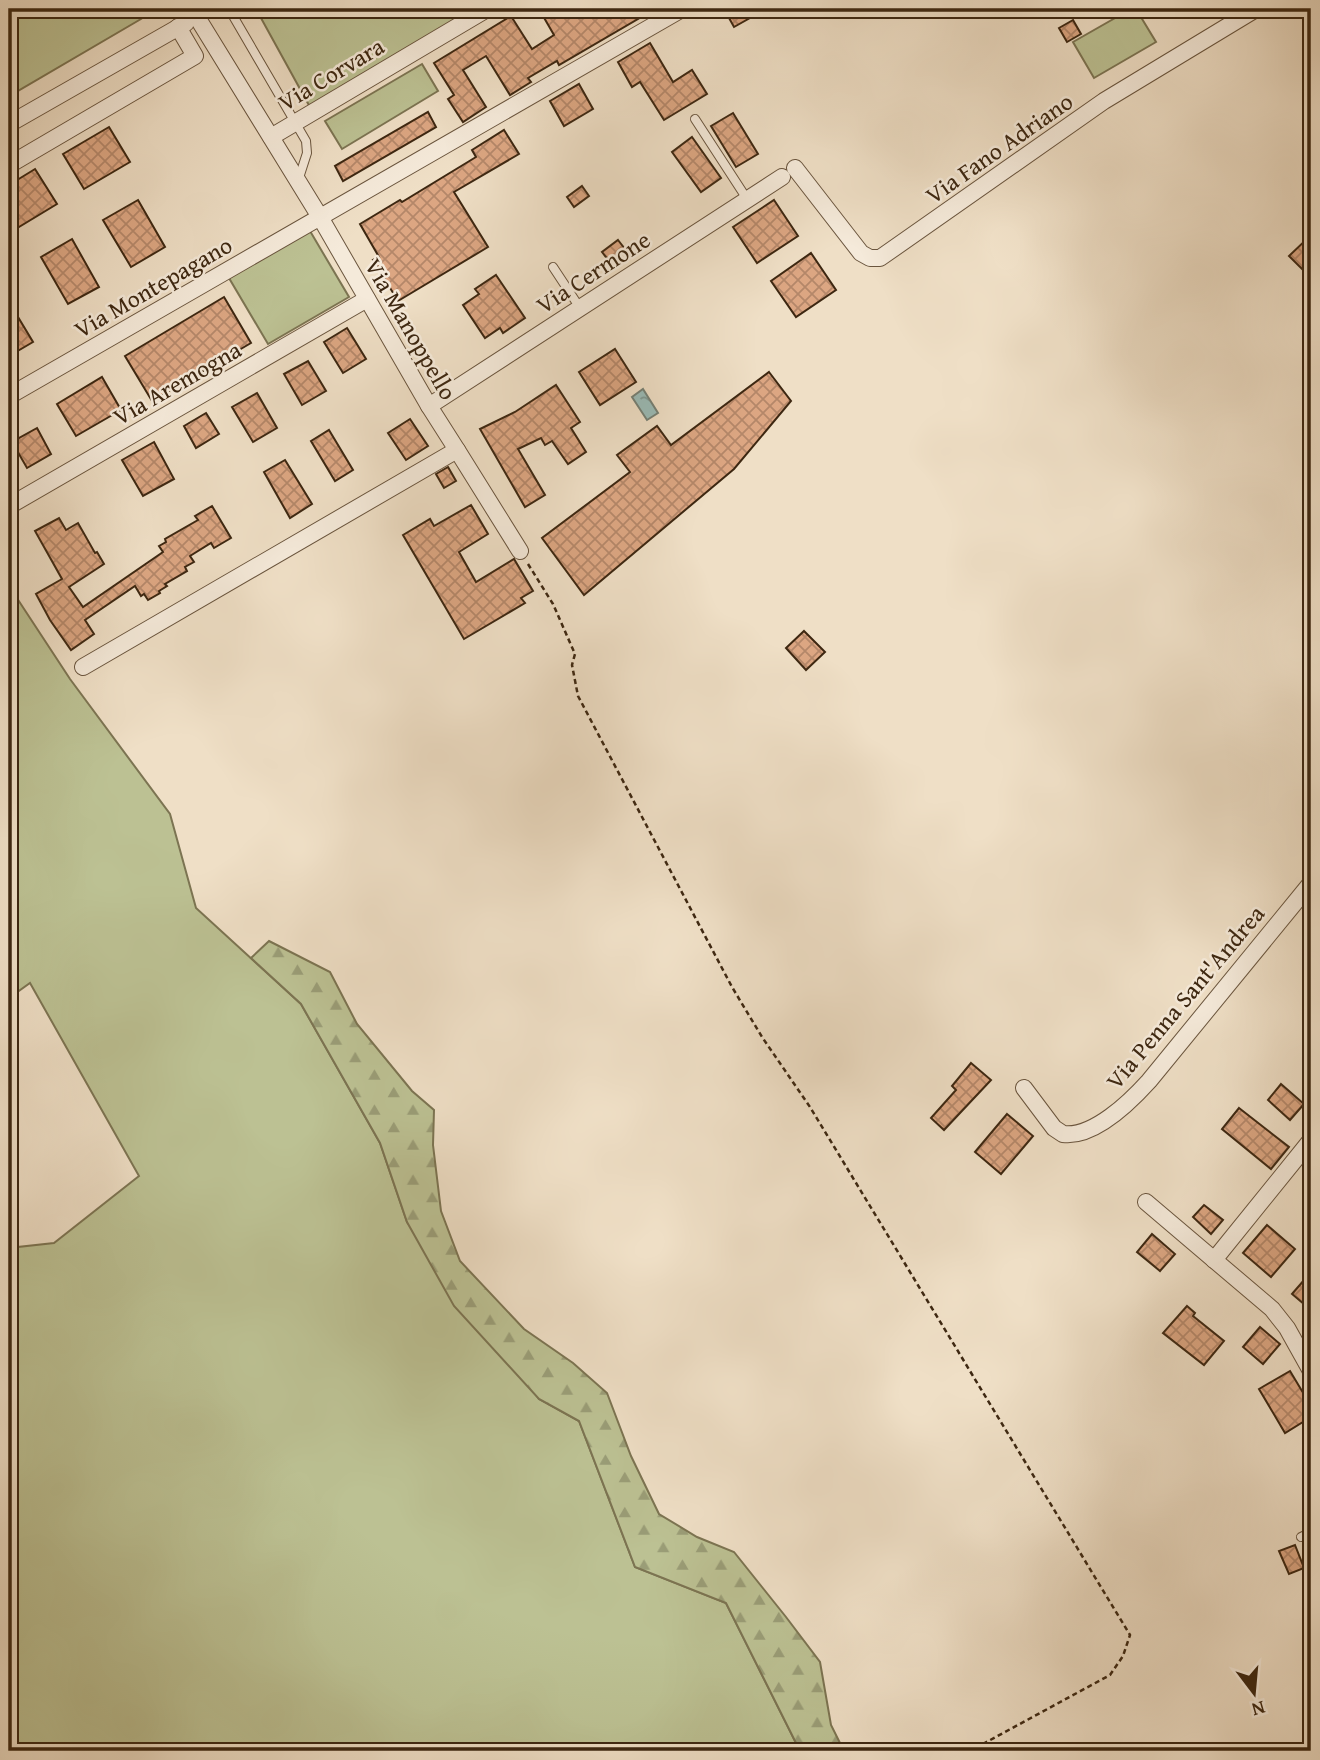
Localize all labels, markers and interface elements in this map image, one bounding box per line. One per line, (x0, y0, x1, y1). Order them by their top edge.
street label: Via Corvara (271, 28, 391, 119)
street label: Via Fano Adriano (918, 84, 1080, 212)
street label: Via Cermone (529, 222, 657, 322)
street label: Via Montepagano (67, 227, 239, 347)
street label: Via Manoppello (356, 252, 466, 406)
street label: Via Aremogna (106, 332, 248, 434)
street label: Via Penna Sant'Andrea (1097, 897, 1273, 1097)
north arrow (1218, 1658, 1288, 1728)
text: N (1248, 1694, 1269, 1725)

